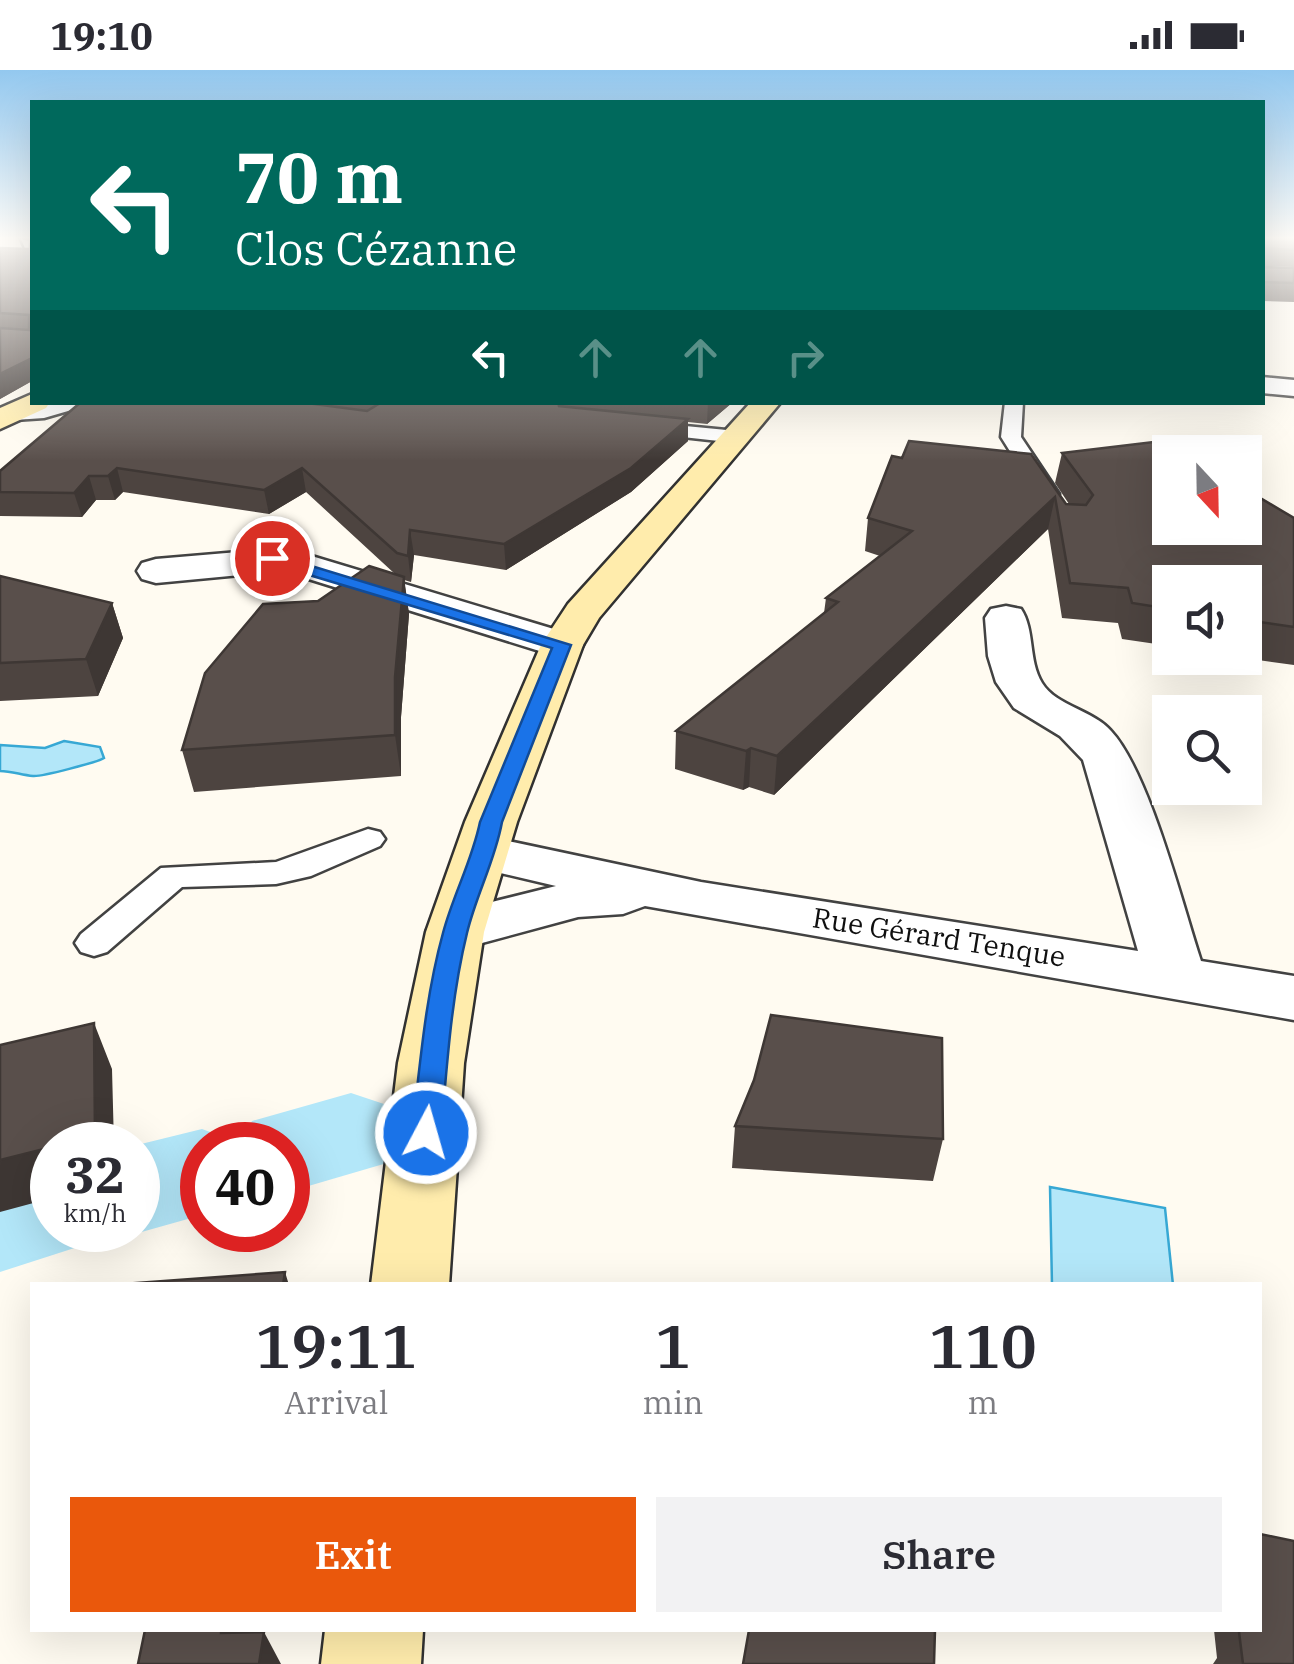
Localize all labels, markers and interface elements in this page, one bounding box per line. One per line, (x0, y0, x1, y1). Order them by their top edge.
text: 19:10 (50, 11, 153, 60)
text: 70 m (235, 131, 403, 222)
icon: left (70, 140, 200, 270)
text: Clos Cézanne (235, 219, 517, 277)
icon: left (463, 330, 518, 385)
icon: ahead (568, 330, 623, 385)
icon: ahead (673, 330, 728, 385)
icon: right (778, 330, 833, 385)
north arrow (1152, 435, 1262, 545)
map controls (1152, 435, 1262, 805)
pin (230, 516, 315, 601)
icon: arrive (245, 531, 300, 586)
button: sound (1152, 565, 1262, 675)
button: search (1152, 695, 1262, 805)
street label: Rue Gérard Tenque (810, 898, 1068, 975)
position arrow (374, 1081, 478, 1185)
speed limit sign: 40 (180, 1122, 310, 1252)
text: 32 (65, 1142, 125, 1207)
text: km/h (63, 1196, 127, 1229)
text: 19:11 (255, 1306, 417, 1385)
text: 1 (655, 1306, 691, 1385)
text: 110 (929, 1306, 1037, 1385)
text: Arrival (284, 1381, 388, 1423)
text: min (642, 1381, 703, 1423)
text: m (967, 1381, 998, 1423)
button: Exit (70, 1497, 636, 1612)
button: Share (656, 1497, 1222, 1612)

